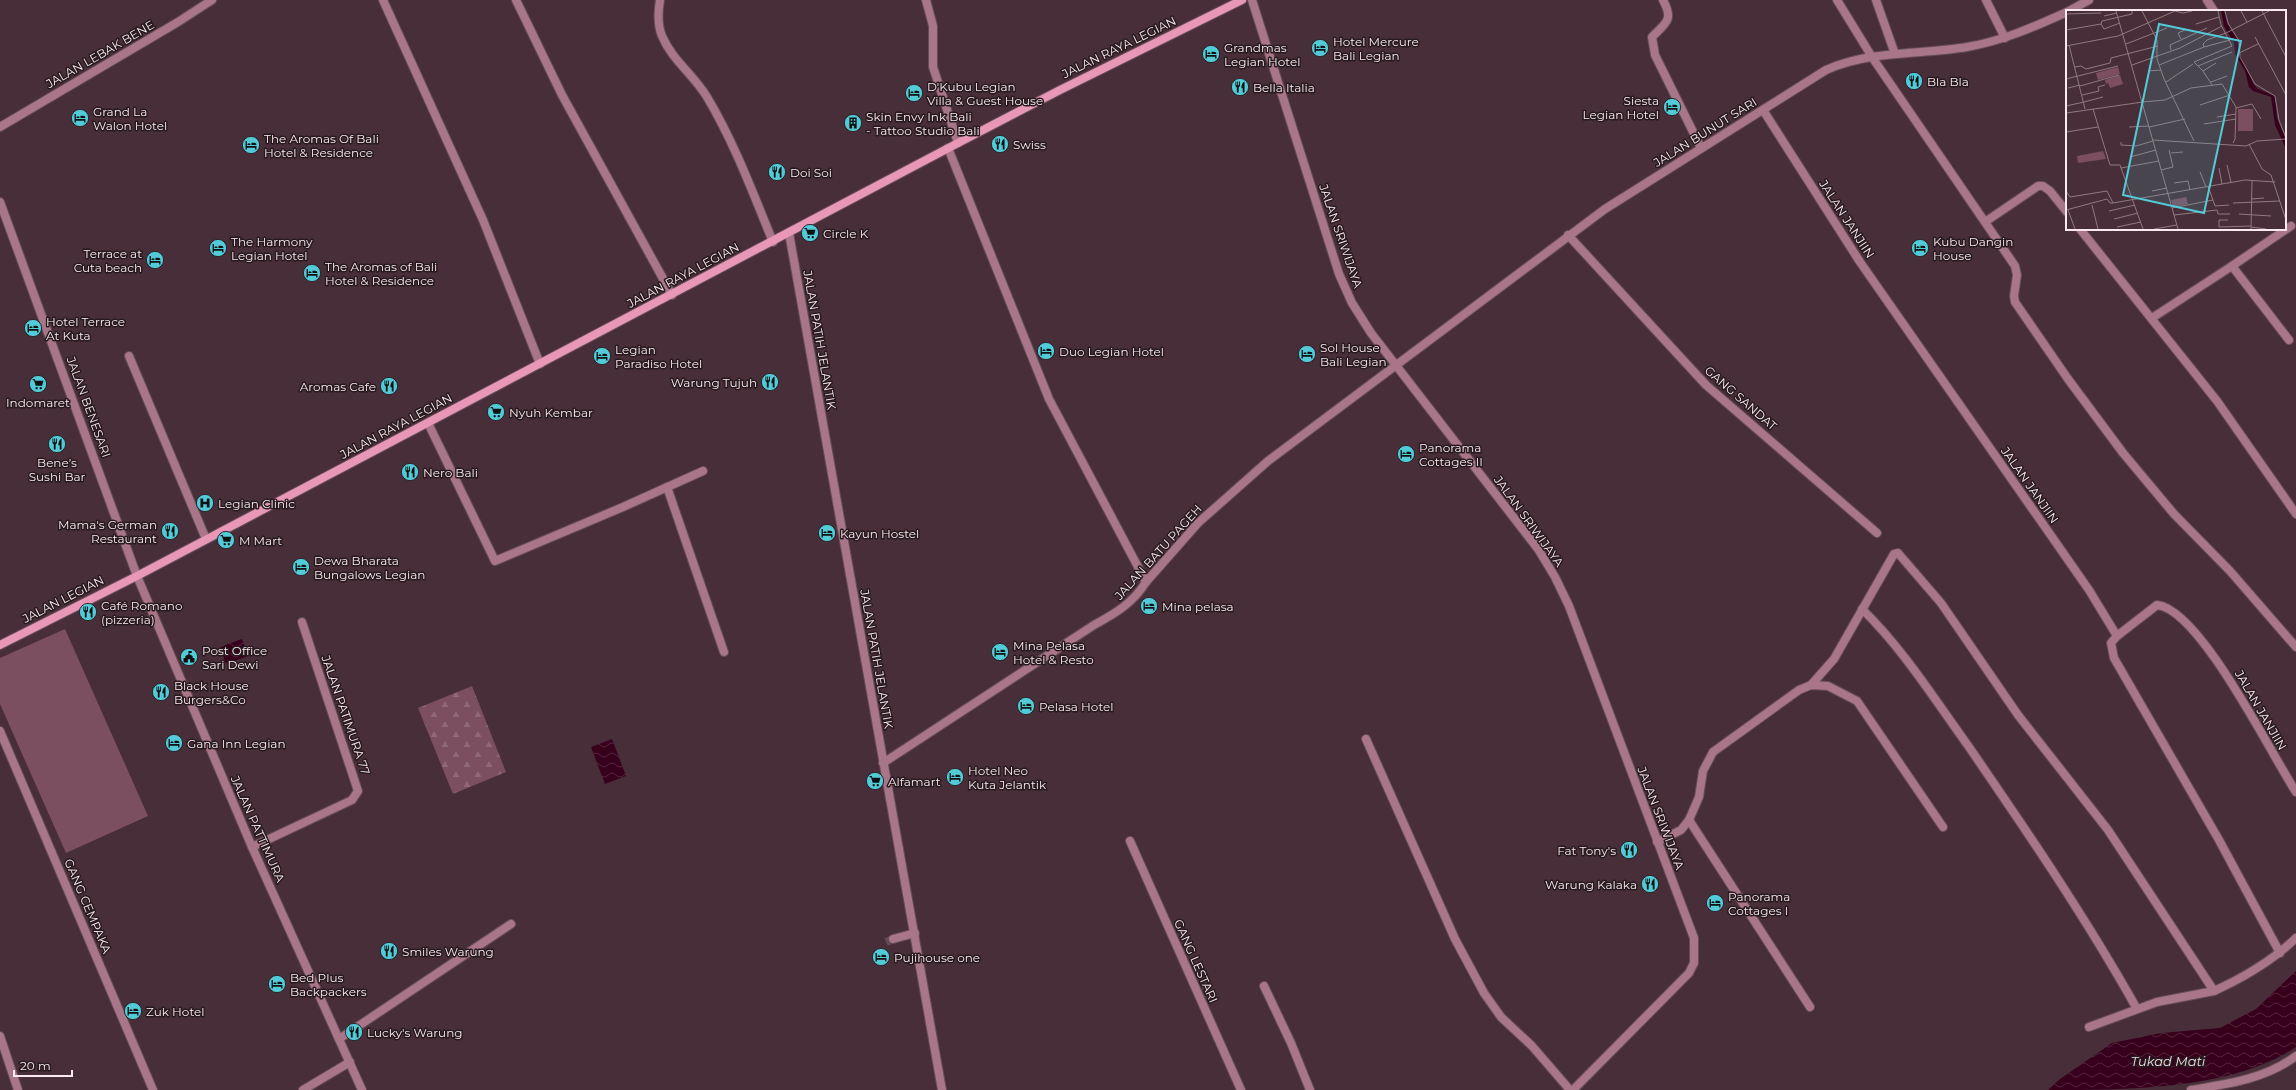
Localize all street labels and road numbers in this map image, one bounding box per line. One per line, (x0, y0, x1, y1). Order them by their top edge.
street label: JALAN RAYA LEGIAN (1059, 13, 1178, 82)
street label: JALAN LEBAK BENE (42, 17, 157, 92)
street label: JALAN BUNUT SARI (1650, 94, 1759, 170)
street label: JALAN JANJIIN (1816, 176, 1878, 261)
street label: JALAN SRIWIJAYA (1316, 181, 1366, 290)
street label: JALAN RAYA LEGIAN (623, 239, 742, 311)
street label: JALAN PATIH JELANTIK (800, 268, 840, 411)
street label: JALAN BENESARI (63, 354, 114, 459)
street label: GANG SANDAT (1702, 363, 1780, 433)
street label: JALAN RAYA LEGIAN (336, 390, 455, 462)
street label: JALAN JANJIIN (1997, 443, 2062, 526)
street label: JALAN SRIWIJAYA (1490, 472, 1567, 570)
street label: JALAN BATU PAGEH (1111, 501, 1205, 604)
street label: JALAN LEGIAN (19, 572, 106, 626)
street label: JALAN PATIH JELANTIK (857, 587, 897, 730)
street label: JALAN PATIMURA 77 (318, 652, 373, 777)
street label: JALAN JANJIIN (2231, 666, 2290, 753)
street label: JALAN SRIWIJAYA (1634, 764, 1688, 872)
street label: JALAN PATTIMURA (227, 772, 288, 885)
street label: GANG CEMPAKA (61, 856, 115, 956)
street label: GANG LESTARI (1171, 917, 1221, 1005)

